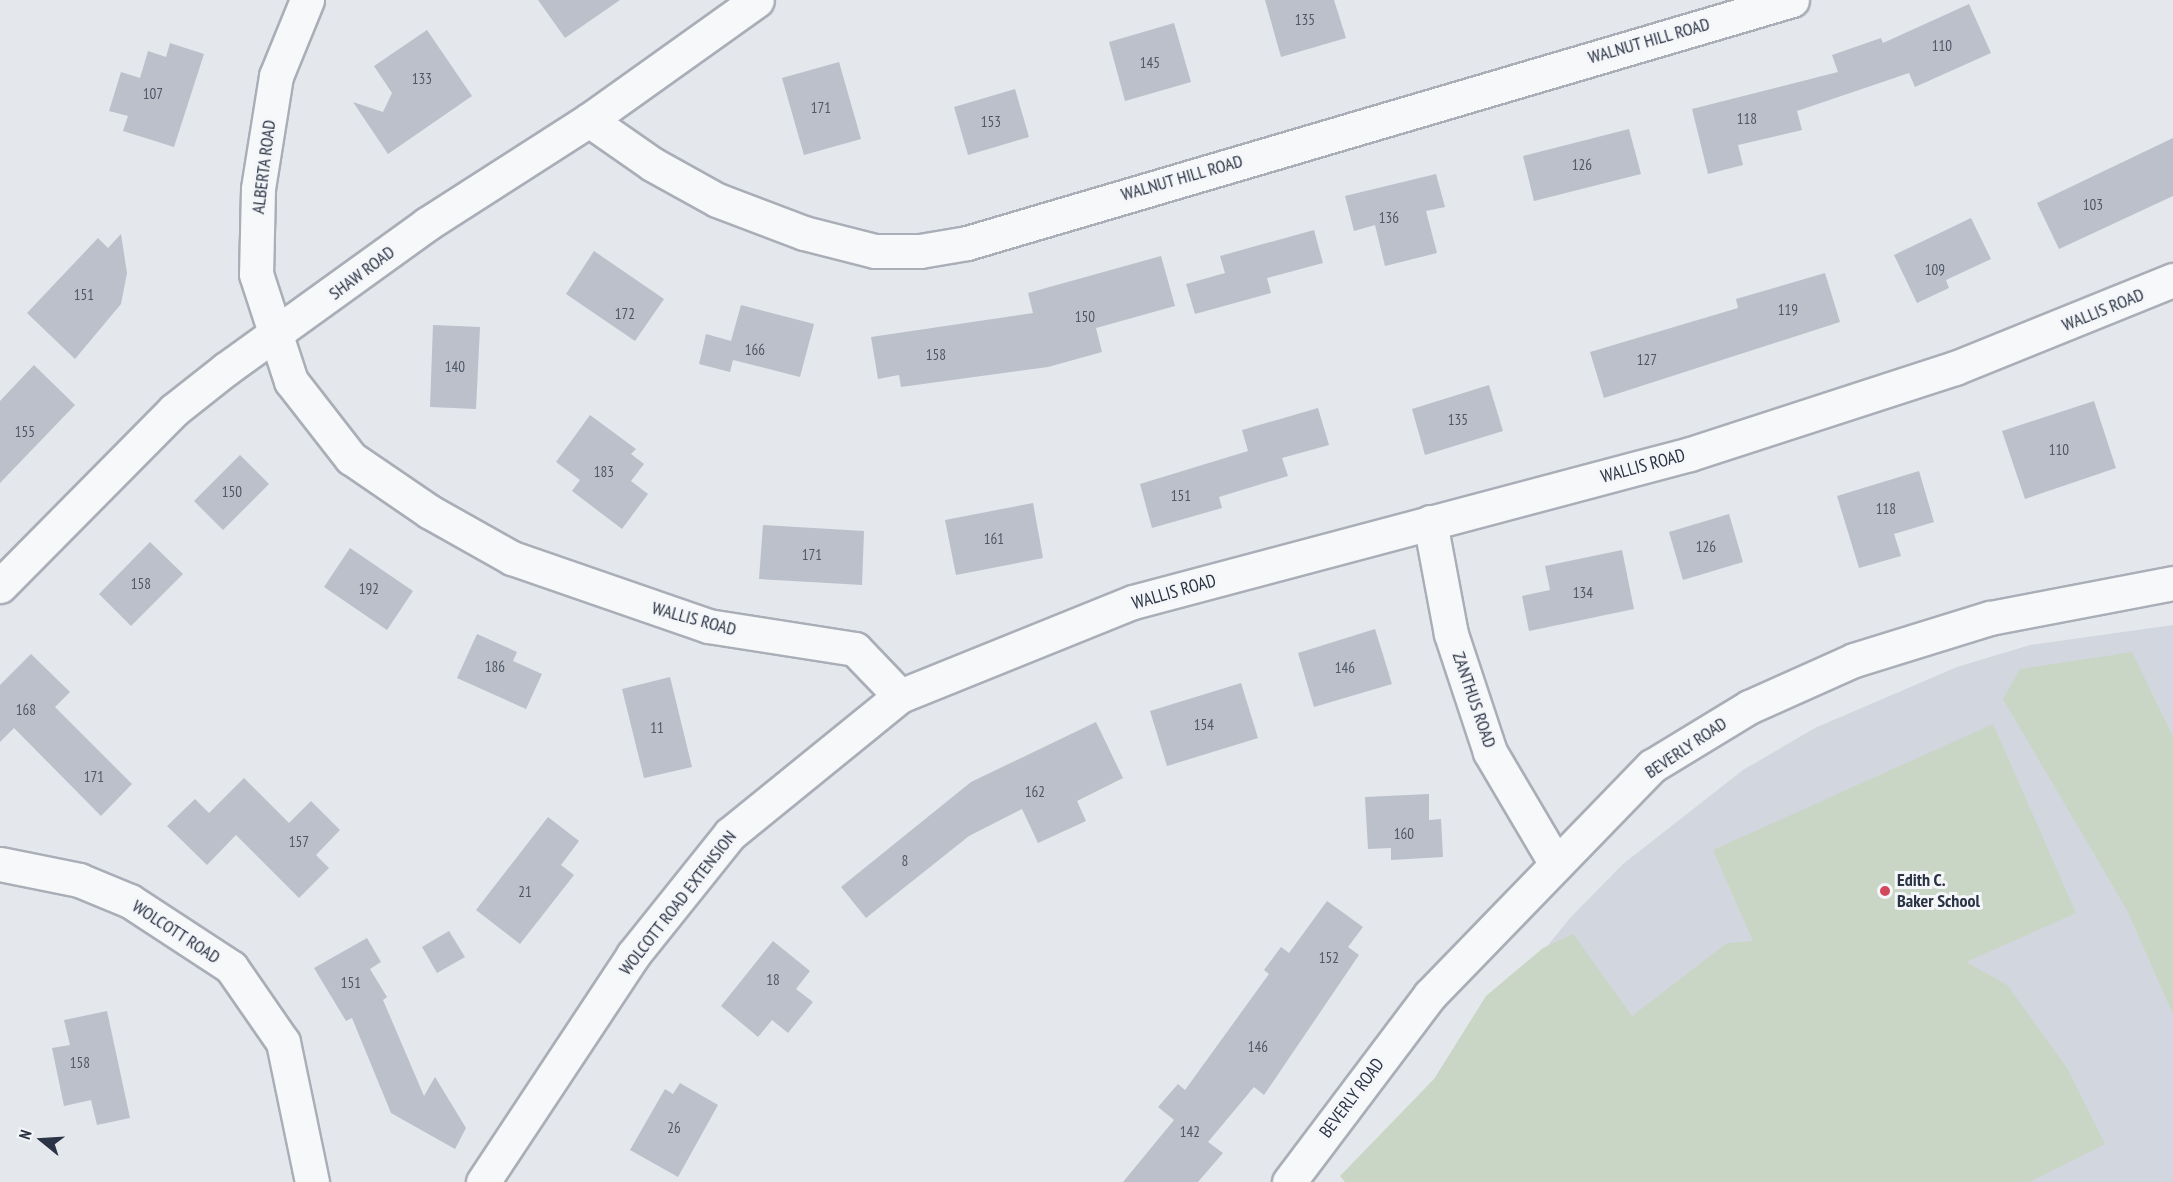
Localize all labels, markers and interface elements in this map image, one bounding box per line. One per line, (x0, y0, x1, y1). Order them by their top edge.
house number: 135 (1295, 11, 1315, 29)
street label: WALNUT HILL ROAD (1585, 13, 1713, 69)
house number: 110 (1932, 37, 1952, 55)
house number: 145 (1140, 54, 1160, 72)
house number: 133 (412, 70, 432, 88)
house number: 107 (143, 85, 163, 103)
house number: 171 (811, 99, 831, 117)
house number: 118 (1737, 110, 1757, 128)
house number: 153 (981, 113, 1001, 131)
street label: ALBERTA ROAD (247, 119, 281, 215)
street label: WALNUT HILL ROAD (1118, 150, 1246, 206)
house number: 126 (1572, 156, 1592, 174)
house number: 103 (2083, 196, 2103, 214)
house number: 136 (1379, 209, 1399, 227)
street label: SHAW ROAD (325, 241, 399, 305)
house number: 109 (1925, 261, 1945, 279)
street label: WALLIS ROAD (2059, 284, 2147, 336)
house number: 151 (74, 286, 94, 304)
house number: 119 (1778, 301, 1798, 319)
house number: 172 (615, 305, 635, 323)
house number: 150 (1075, 308, 1095, 326)
house number: 166 (745, 341, 765, 359)
house number: 158 (926, 346, 946, 364)
house number: 127 (1637, 351, 1657, 369)
house number: 140 (445, 358, 465, 376)
house number: 135 (1448, 411, 1468, 429)
house number: 155 (15, 423, 35, 441)
house number: 110 (2049, 441, 2069, 459)
street label: WALLIS ROAD (1598, 444, 1688, 488)
house number: 183 (594, 463, 614, 481)
house number: 150 (222, 483, 242, 501)
house number: 151 (1171, 487, 1191, 505)
house number: 118 (1876, 500, 1896, 518)
house number: 161 (984, 530, 1004, 548)
house number: 126 (1696, 538, 1716, 556)
house number: 171 (802, 546, 822, 564)
street label: WALLIS ROAD (1129, 570, 1219, 614)
house number: 158 (131, 575, 151, 593)
house number: 192 (359, 580, 379, 598)
house number: 134 (1573, 584, 1593, 602)
street label: WALLIS ROAD (649, 597, 739, 641)
street label: ZANTHUS ROAD (1448, 649, 1500, 751)
house number: 186 (485, 658, 505, 676)
house number: 146 (1335, 659, 1355, 677)
house number: 168 (16, 701, 36, 719)
street label: BEVERLY ROAD (1641, 713, 1731, 783)
house number: 154 (1194, 716, 1214, 734)
house number: 11 (650, 719, 664, 737)
house number: 171 (84, 768, 104, 786)
house number: 162 (1025, 783, 1045, 801)
house number: 160 (1394, 825, 1414, 843)
street label: WOLCOTT ROAD EXTENSION (615, 826, 741, 980)
house number: 157 (289, 833, 309, 851)
house number: 8 (902, 852, 908, 870)
place label: Edith C. Baker School (1897, 870, 1980, 912)
house number: 21 (518, 883, 532, 901)
marker: Edith C. Baker School (1878, 884, 1892, 898)
street label: WOLCOTT ROAD (128, 895, 224, 969)
house number: 152 (1319, 949, 1339, 967)
house number: 18 (766, 971, 780, 989)
house number: 151 (341, 974, 361, 992)
house number: 146 (1248, 1038, 1268, 1056)
house number: 158 (70, 1054, 90, 1072)
street label: BEVERLY ROAD (1315, 1054, 1389, 1142)
north arrow (12, 1110, 72, 1170)
house number: 26 (667, 1119, 681, 1137)
house number: 142 (1180, 1123, 1200, 1141)
text: N (14, 1127, 36, 1142)

